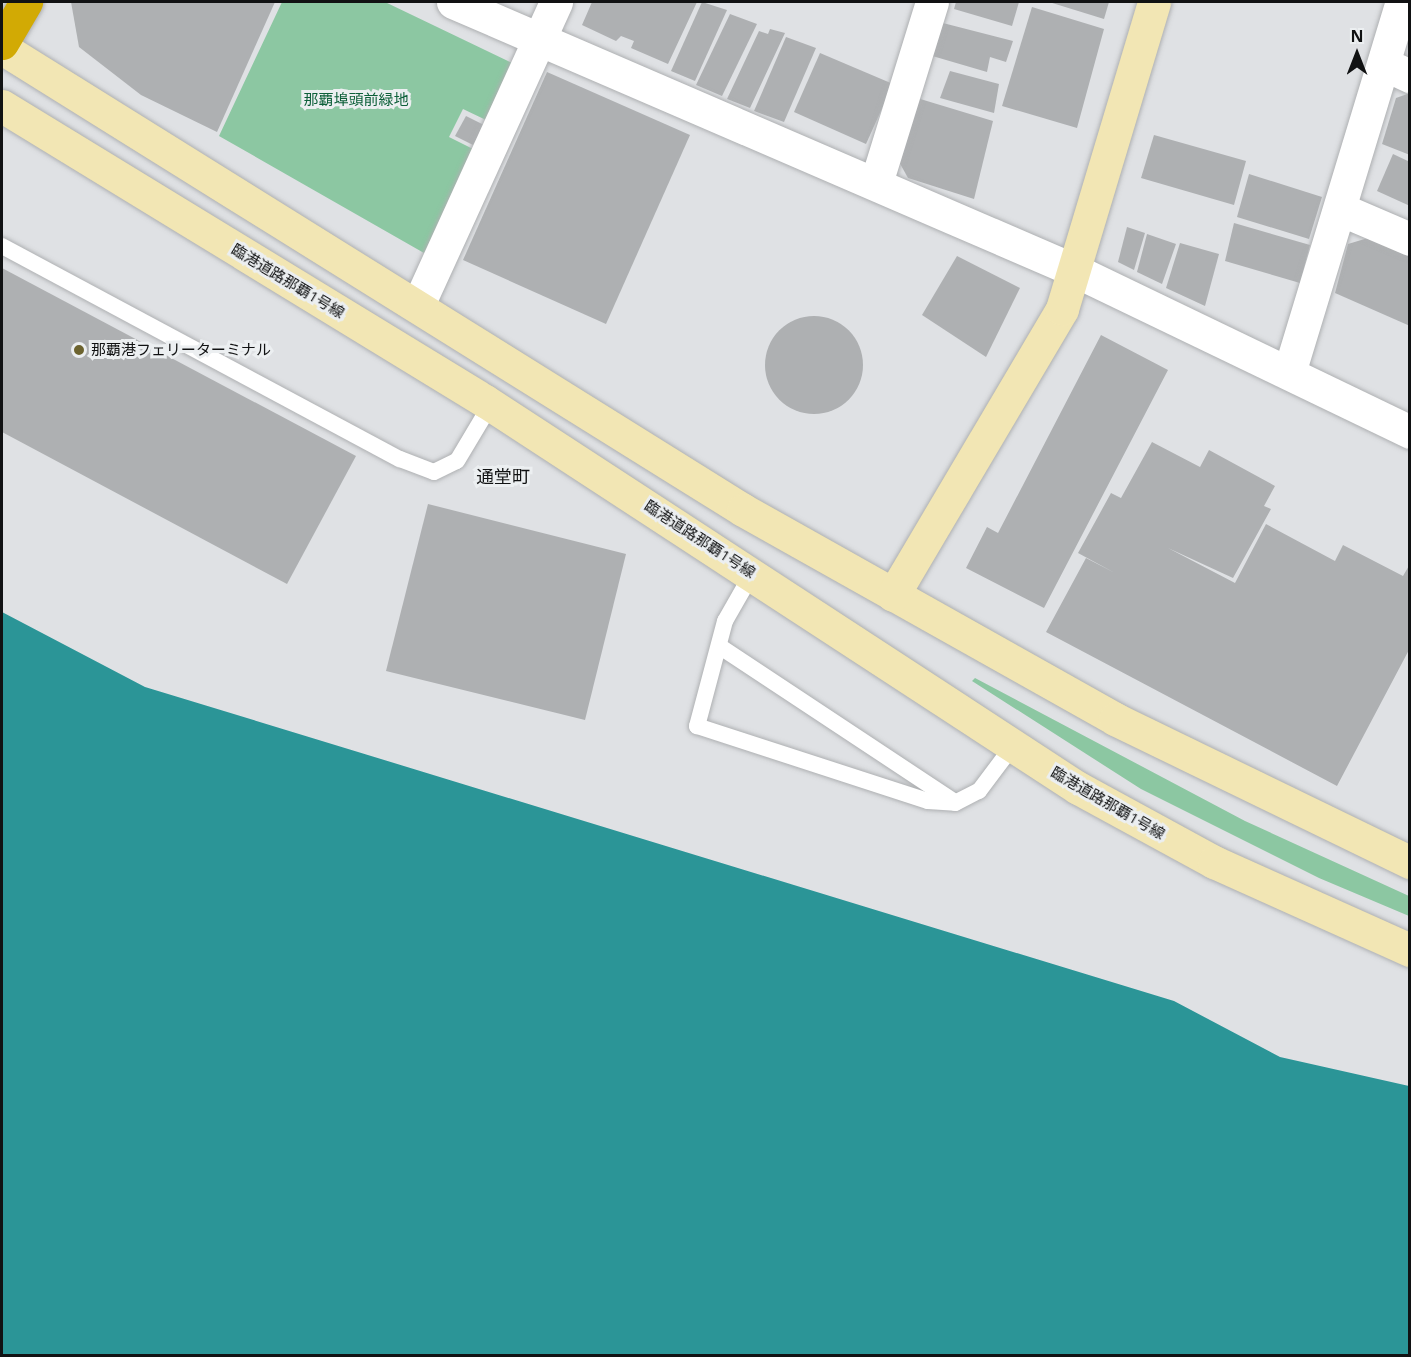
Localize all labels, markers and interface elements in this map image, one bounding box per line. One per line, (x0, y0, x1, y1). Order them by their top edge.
north arrow (1327, 24, 1387, 84)
text: N (1350, 25, 1364, 47)
park label: 那覇埠頭前緑地 (304, 91, 408, 109)
street label: 臨港道路那覇1号線 (228, 240, 348, 322)
place label: 那覇港フェリーターミナル (91, 341, 271, 359)
marker: 那覇港フェリーターミナル (72, 343, 86, 357)
district label: 通堂町 (476, 465, 530, 487)
street label: 臨港道路那覇1号線 (641, 496, 759, 582)
street label: 臨港道路那覇1号線 (1048, 763, 1168, 843)

